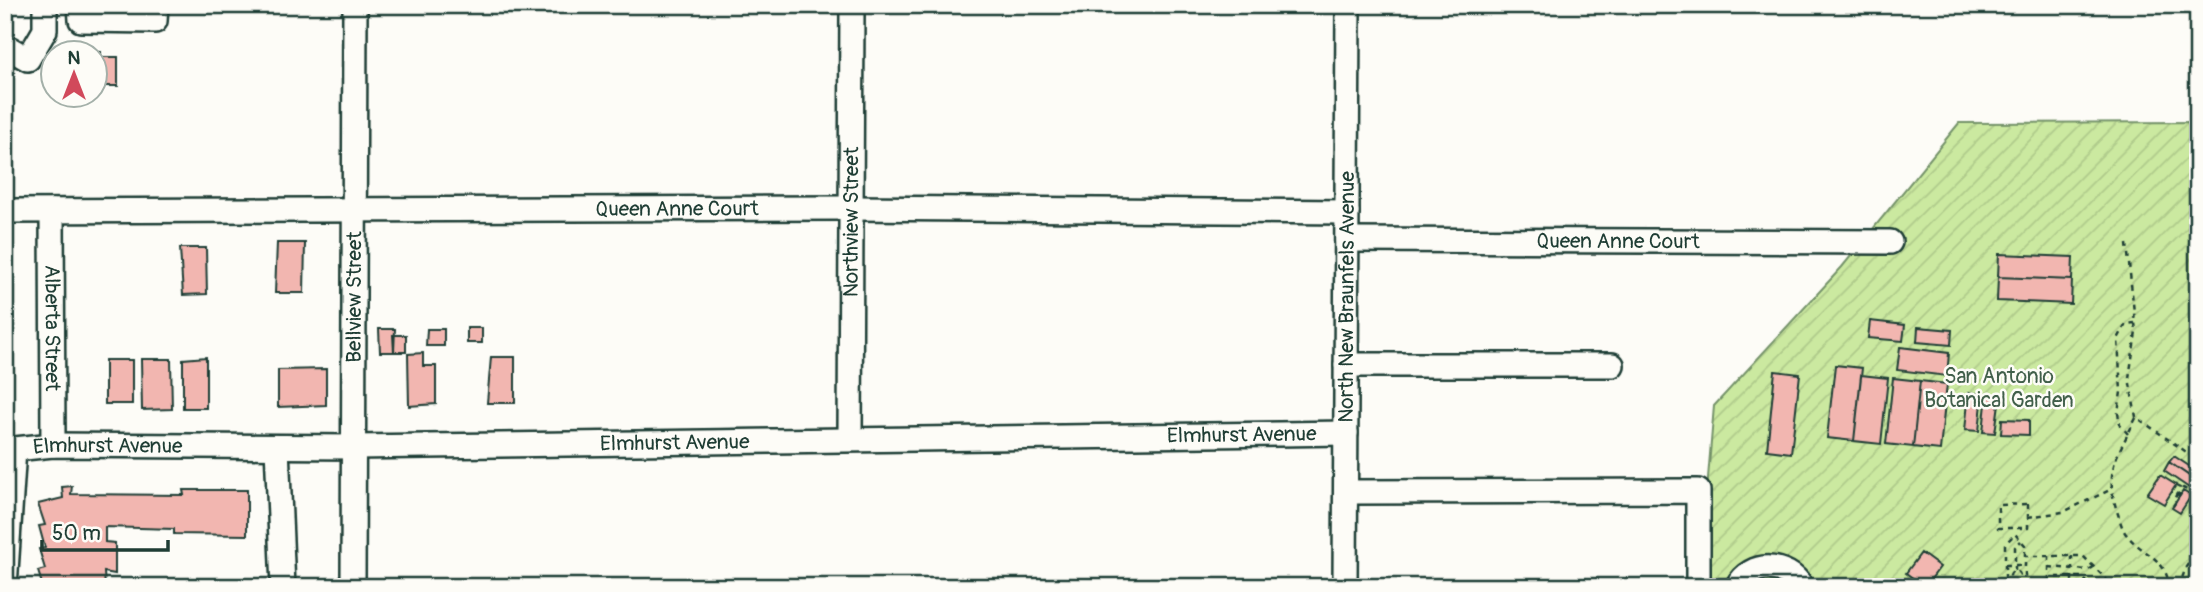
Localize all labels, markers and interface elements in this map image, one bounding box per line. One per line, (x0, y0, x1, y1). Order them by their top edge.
north arrow (38, 38, 108, 108)
text: N (68, 46, 81, 70)
street label: Northview Street (838, 146, 865, 297)
street label: North New Braunfels Avenue (1333, 171, 1361, 423)
street label: Queen Anne Court (595, 195, 759, 223)
street label: Queen Anne Court (1536, 228, 1700, 255)
street label: Bellview Street (341, 231, 368, 363)
street label: Alberta Street (38, 265, 66, 392)
park label: San Antonio Botanical Garden (1924, 363, 2074, 414)
street label: Elmhurst Avenue (1167, 420, 1317, 450)
street label: Elmhurst Avenue (600, 428, 750, 458)
street label: Elmhurst Avenue (32, 432, 183, 461)
scale bar (42, 508, 168, 552)
text: 50 m (52, 520, 101, 547)

